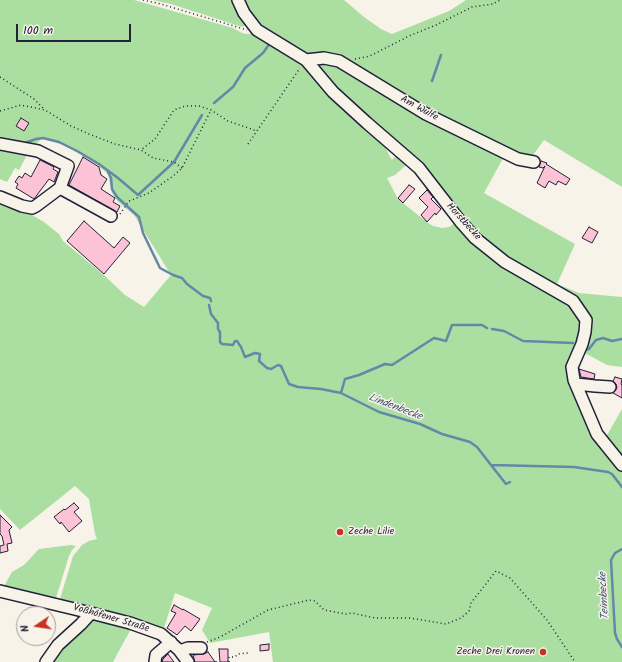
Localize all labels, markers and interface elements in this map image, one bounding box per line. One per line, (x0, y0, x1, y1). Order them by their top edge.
scale bar (18, 16, 133, 42)
text: 100 m (23, 21, 53, 40)
street label: Am Wulfe (398, 94, 440, 124)
street label: Horstbecke (443, 201, 483, 243)
water label: Lindenbecke (366, 392, 424, 424)
place label: Zeche Lilie (348, 526, 394, 538)
marker: Zeche Lilie (335, 527, 345, 537)
water label: Teimbecke (597, 572, 613, 620)
street label: Voßhöfener Straße (72, 602, 150, 636)
north arrow (16, 606, 56, 646)
text: N (16, 623, 35, 634)
place label: Zeche Drei Kronen (456, 646, 535, 658)
marker: Zeche Drei Kronen (538, 647, 548, 657)

